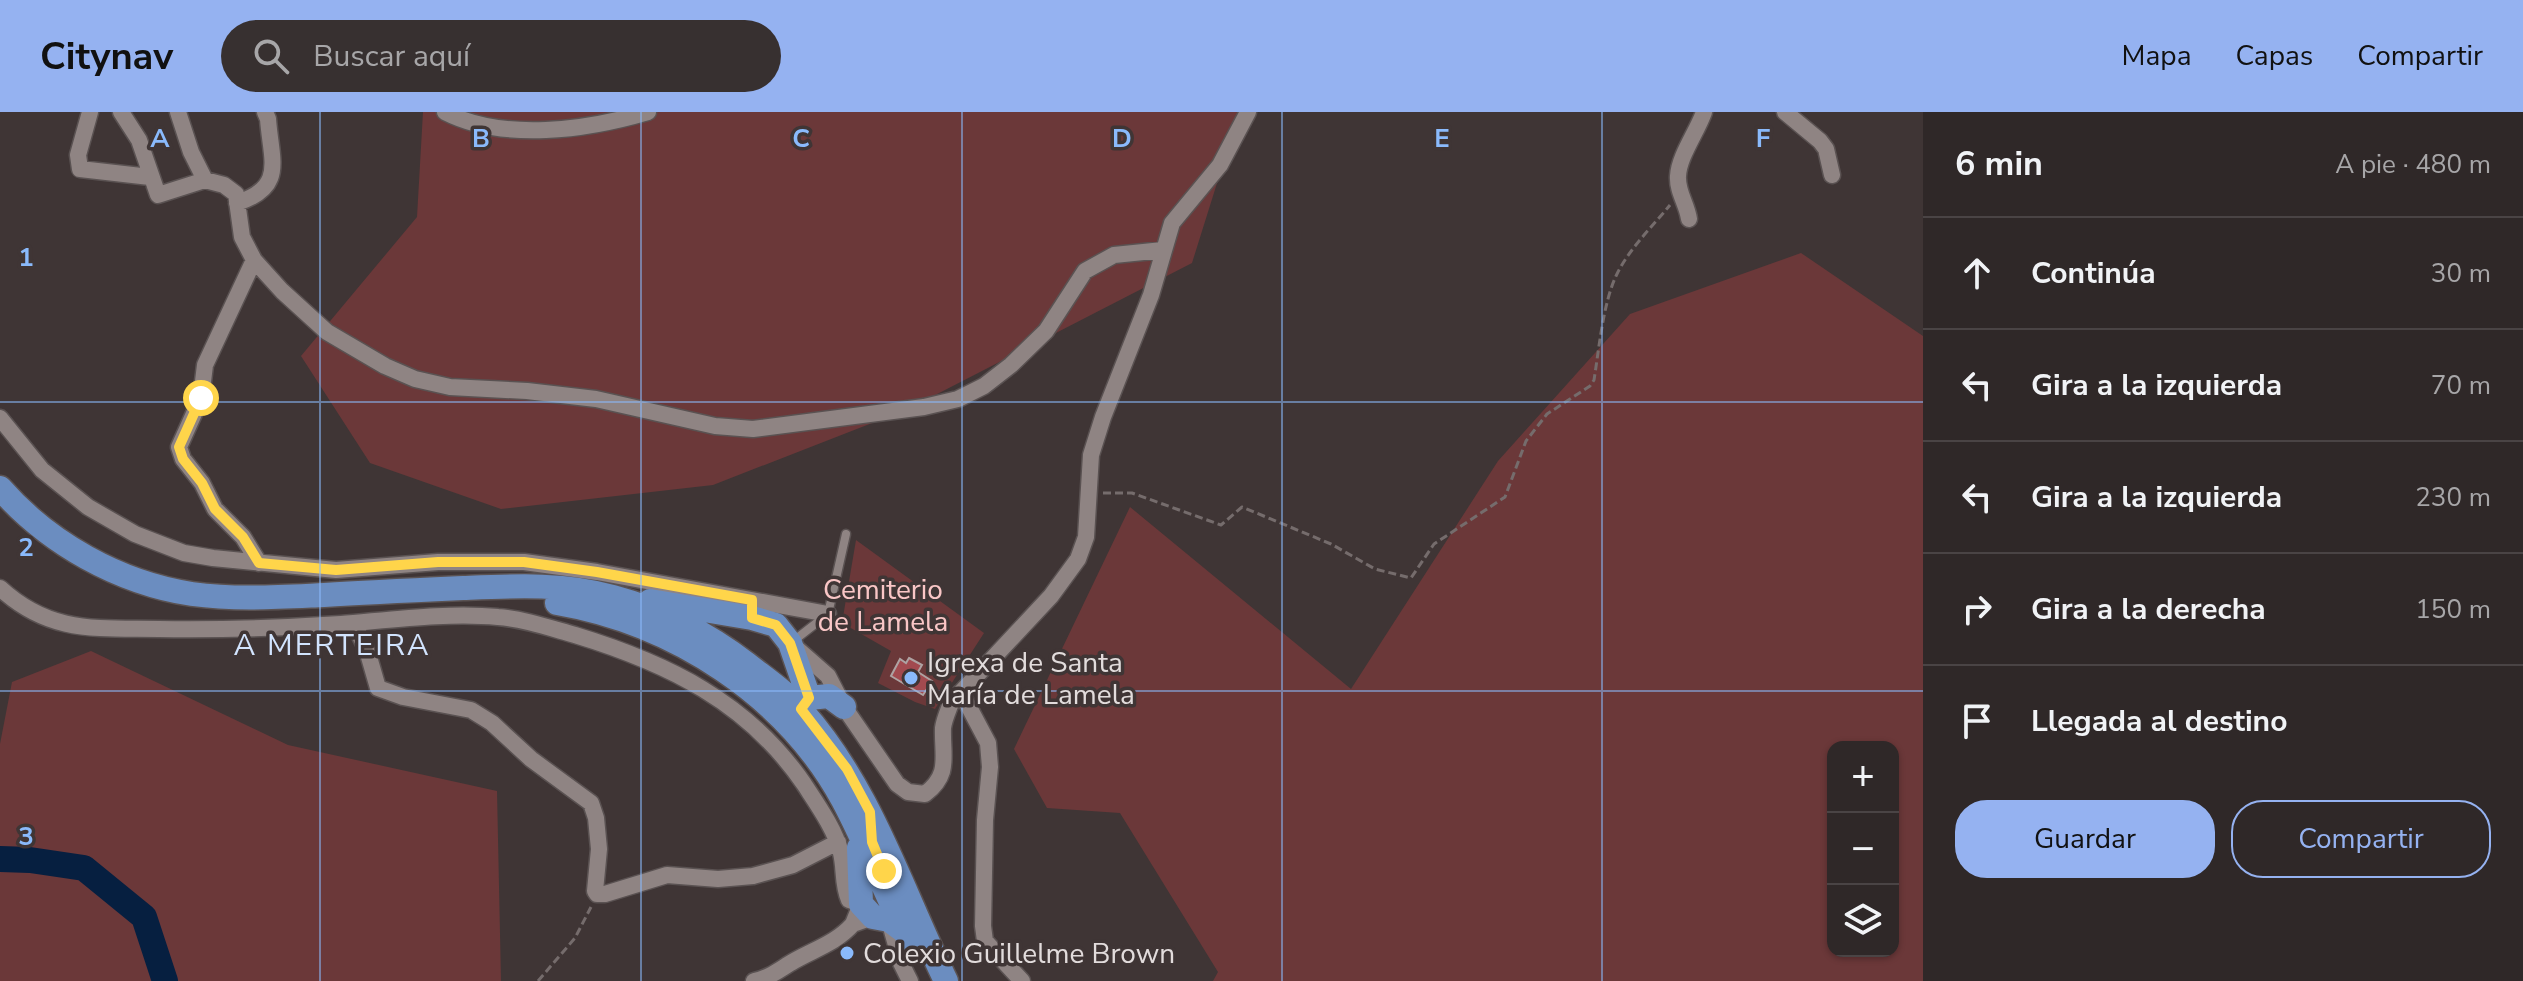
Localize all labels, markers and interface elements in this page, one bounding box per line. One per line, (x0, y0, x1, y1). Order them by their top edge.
search box (221, 20, 781, 92)
text: Citynav (40, 31, 173, 82)
icon: search (249, 34, 293, 78)
text: Buscar aquí (313, 36, 470, 77)
text: Mapa (2122, 37, 2191, 75)
text: Capas (2235, 37, 2313, 75)
text: Compartir (2357, 37, 2483, 75)
text: A (150, 121, 170, 156)
text: B (472, 121, 490, 156)
text: C (792, 121, 810, 156)
text: D (1112, 121, 1132, 156)
text: E (1434, 121, 1450, 156)
text: F (1756, 121, 1770, 156)
text: 6 min (1955, 141, 2043, 187)
text: A pie · 480 m (2335, 147, 2491, 182)
text: 1 (18, 240, 34, 275)
icon: ahead (1955, 251, 1999, 295)
text: Continúa (2031, 253, 2156, 294)
text: 30 m (2431, 256, 2491, 291)
icon: left (1955, 363, 1999, 407)
text: Gira a la izquierda (2031, 365, 2282, 406)
text: 70 m (2431, 368, 2491, 403)
route start (183, 380, 219, 416)
icon: left (1955, 475, 1999, 519)
text: Gira a la izquierda (2031, 477, 2282, 518)
text: 230 m (2415, 480, 2491, 515)
text: 2 (18, 530, 34, 565)
park label: Cemiterio de Lamela (818, 571, 948, 641)
icon: right (1955, 587, 1999, 631)
text: Gira a la derecha (2031, 589, 2266, 630)
text: 150 m (2415, 592, 2491, 627)
district label: A MERTEIRA (233, 625, 431, 666)
place label: Igrexa de Santa María de Lamela (927, 644, 1135, 714)
marker: Igrexa de Santa María de Lamela (902, 669, 920, 687)
icon: arrive (1955, 699, 1999, 743)
text: Llegada al destino (2031, 701, 2287, 742)
map controls (1827, 741, 1899, 957)
button: + (1827, 741, 1899, 813)
button: Guardar (1955, 800, 2215, 878)
button: Compartir (2231, 800, 2491, 878)
button: − (1827, 813, 1899, 885)
text: 3 (18, 819, 34, 854)
route end (866, 853, 902, 889)
button: layers (1827, 885, 1899, 957)
place label: Colexio Guillelme Brown (863, 935, 1175, 973)
marker: Colexio Guillelme Brown (838, 944, 856, 962)

